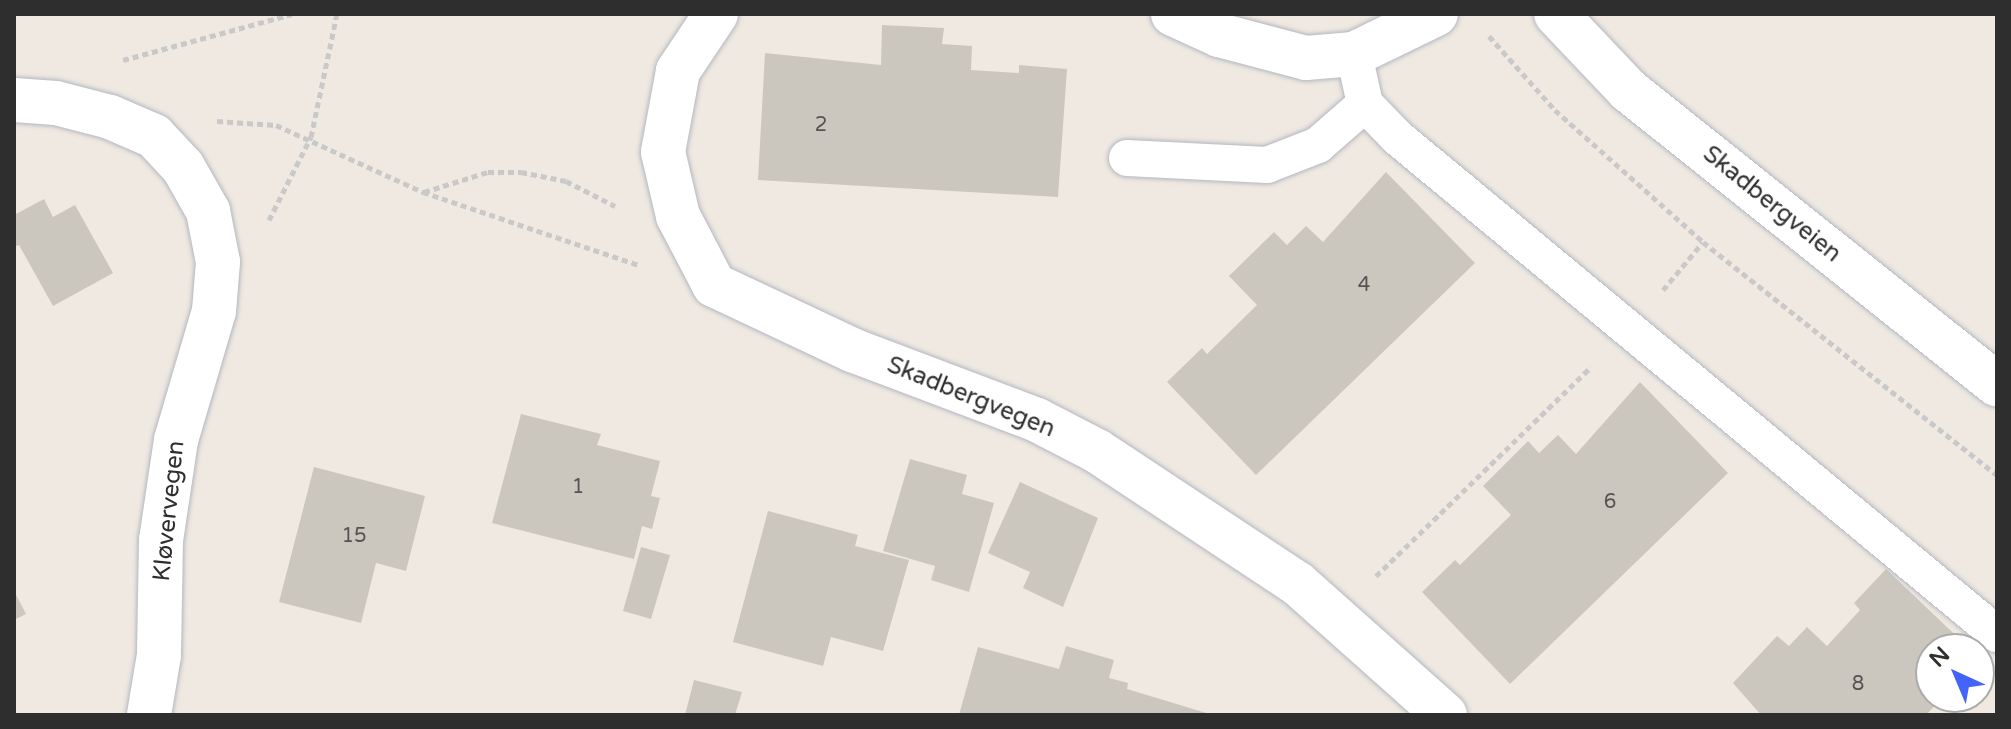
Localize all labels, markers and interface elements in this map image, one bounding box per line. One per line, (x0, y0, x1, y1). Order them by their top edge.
house number: 2 (815, 113, 827, 137)
street label: Skadbergveien (1697, 140, 1847, 268)
house number: 4 (1358, 273, 1370, 297)
street label: Skadbergvegen (883, 350, 1059, 444)
street label: Kløvervegen (147, 439, 191, 583)
house number: 1 (572, 475, 584, 499)
house number: 6 (1604, 490, 1616, 514)
house number: 15 (341, 524, 367, 548)
north arrow (1915, 633, 1995, 713)
text: N (1924, 642, 1955, 673)
house number: 8 (1852, 672, 1864, 696)

